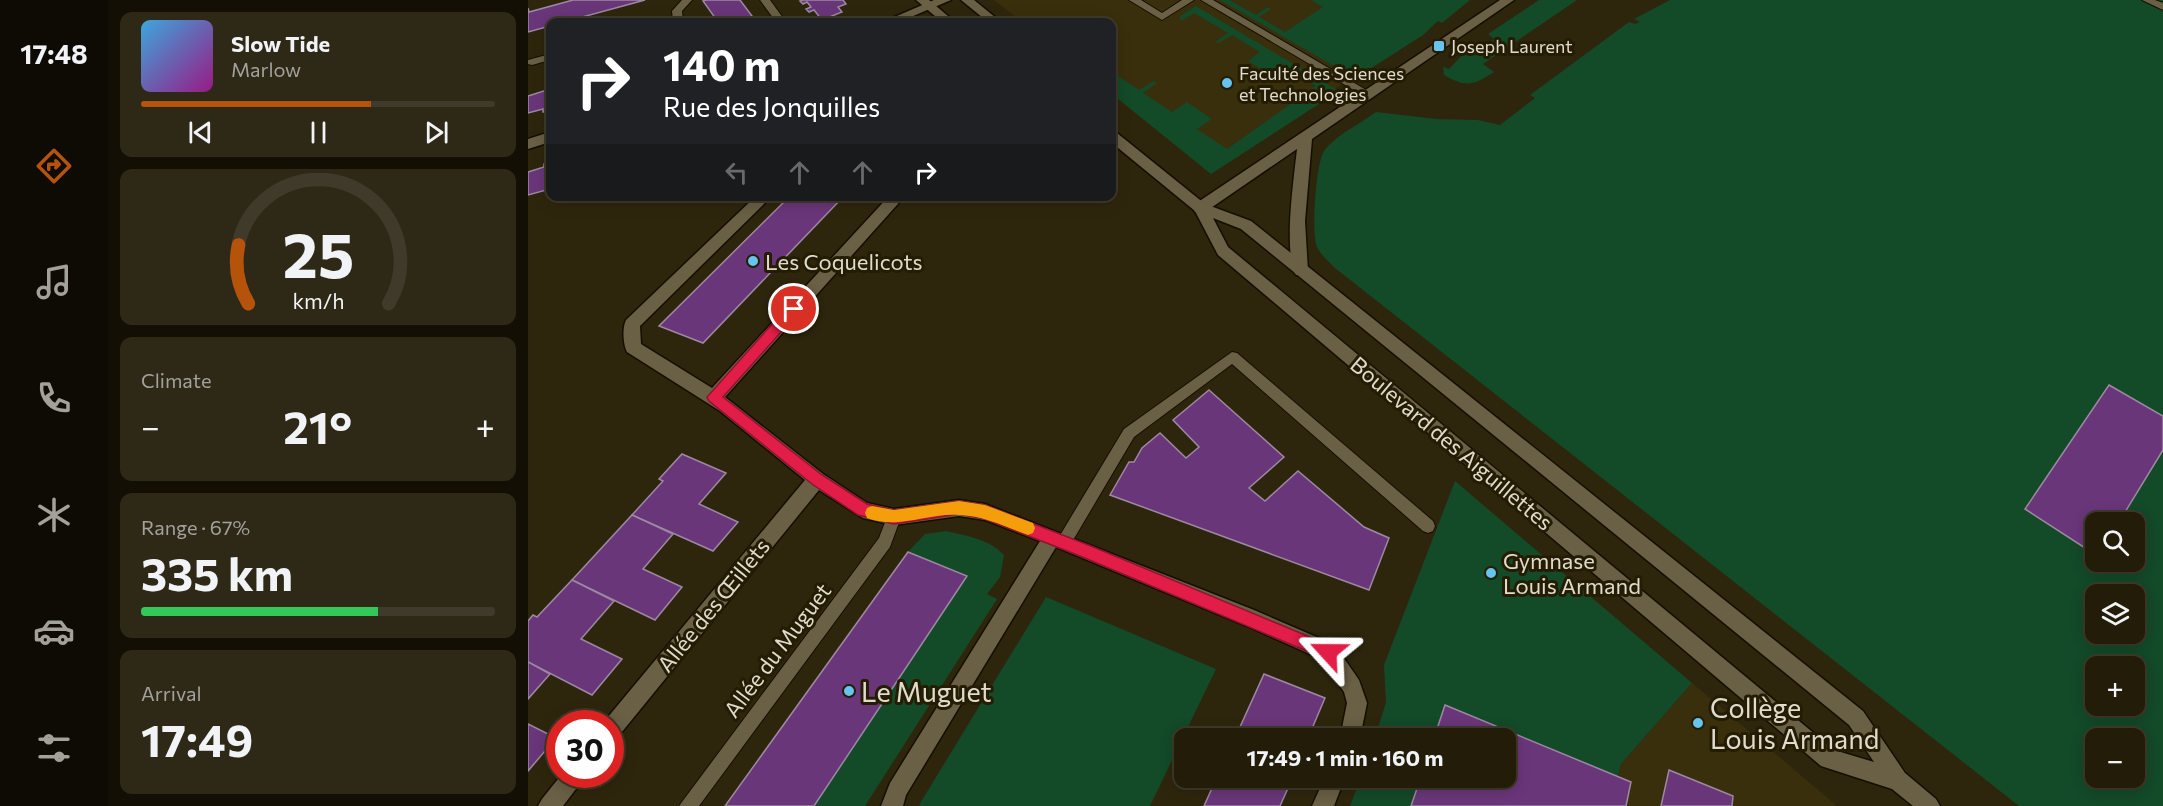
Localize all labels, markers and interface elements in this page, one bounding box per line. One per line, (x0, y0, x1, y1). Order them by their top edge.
text: Slow Tide (231, 30, 330, 57)
place label: Joseph Laurent (1451, 35, 1573, 57)
text: 17:48 (20, 37, 88, 70)
text: 140 m (663, 38, 780, 90)
marker: Joseph Laurent (1432, 39, 1446, 53)
icon: right (564, 42, 642, 120)
text: Marlow (231, 57, 301, 81)
place label: Faculté des Sciences et Technologies (1239, 62, 1404, 105)
marker: Faculté des Sciences et Technologies (1220, 76, 1234, 90)
text: Rue des Jonquilles (663, 90, 880, 123)
icon: previous (184, 116, 217, 149)
icon: pause (302, 116, 335, 149)
icon: next (420, 116, 453, 149)
icon: directions (33, 145, 75, 187)
icon: left (720, 156, 753, 189)
icon: ahead (783, 156, 816, 189)
icon: ahead (846, 156, 879, 189)
icon: right (909, 156, 942, 189)
text: 25 (282, 215, 354, 291)
place label: Les Coquelicots (765, 248, 923, 275)
marker: Les Coquelicots (746, 254, 760, 268)
icon: music (33, 261, 75, 303)
pin (768, 283, 819, 334)
text: km/h (292, 287, 344, 313)
icon: arrive (777, 292, 810, 325)
street label: Boulevard des Aiguillettes (1345, 350, 1559, 536)
text: Climate (141, 368, 211, 392)
icon: phone (33, 377, 75, 419)
text: 21° (283, 398, 352, 453)
text: − (141, 405, 160, 446)
text: + (476, 405, 495, 446)
icon: climate (33, 494, 75, 536)
map controls (2085, 512, 2145, 788)
button: search (2085, 512, 2145, 572)
text: Range · 67% (141, 515, 250, 539)
street label: Allée des Œillets (651, 533, 775, 677)
text: 335 km (141, 545, 293, 600)
place label: Gymnase Louis Armand (1503, 547, 1641, 599)
marker: Gymnase Louis Armand (1484, 566, 1498, 580)
street label: Allée du Muguet (718, 578, 836, 722)
button: layers (2085, 584, 2145, 644)
icon: car (33, 610, 75, 652)
position arrow (1296, 620, 1360, 684)
button: + (2085, 656, 2145, 716)
place label: Le Muguet (861, 675, 992, 708)
text: Arrival (141, 681, 202, 705)
marker: Le Muguet (842, 684, 856, 698)
place label: Collège Louis Armand (1710, 691, 1879, 755)
speed limit sign: 30 (546, 710, 624, 788)
text: 17:49 (141, 711, 253, 766)
marker: Collège Louis Armand (1691, 716, 1705, 730)
icon: filters (33, 727, 75, 769)
button: − (2085, 728, 2145, 788)
text: 17:49 · 1 min · 160 m (1246, 744, 1444, 771)

